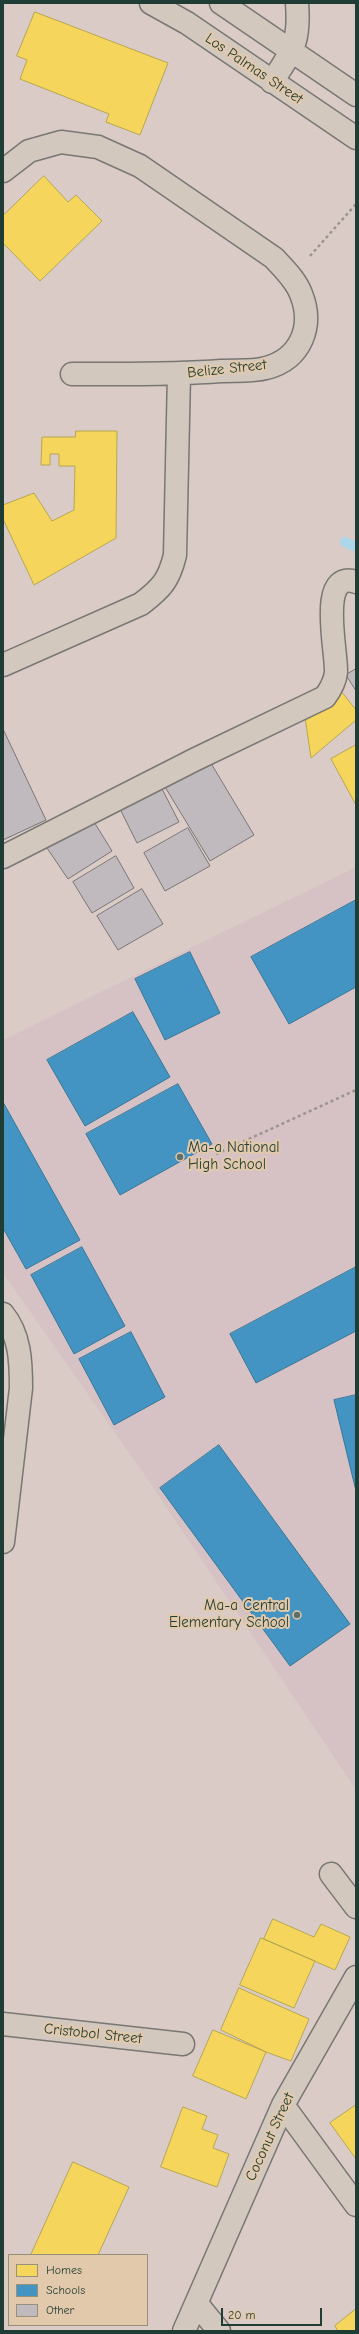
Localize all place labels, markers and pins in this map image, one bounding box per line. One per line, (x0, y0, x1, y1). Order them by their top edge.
place label: Ma-a National High School (188, 1139, 280, 1174)
marker: Ma-a National High School (175, 1152, 185, 1162)
place label: Ma-a Central Elementary School (169, 1597, 289, 1632)
marker: Ma-a Central Elementary School (292, 1610, 302, 1620)

